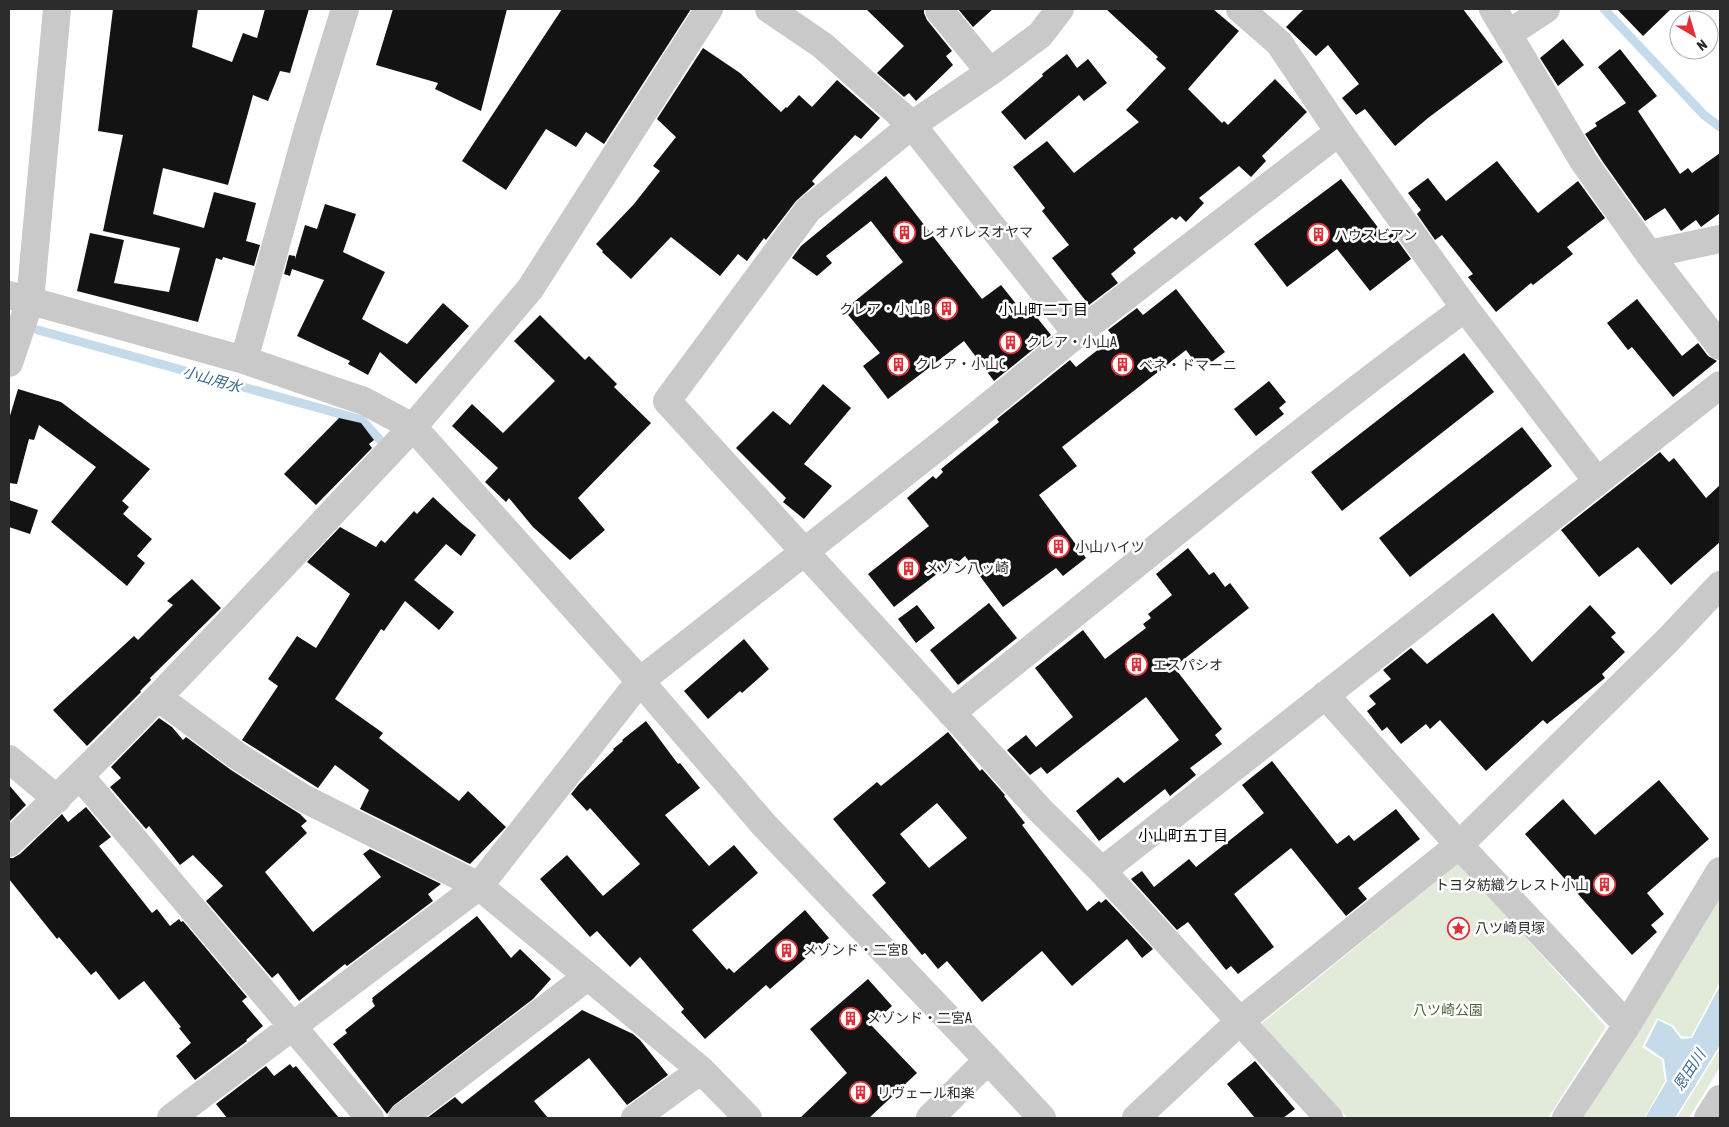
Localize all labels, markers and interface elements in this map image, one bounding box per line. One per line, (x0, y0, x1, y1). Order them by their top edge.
north arrow (1669, 10, 1719, 60)
text: N (1694, 36, 1710, 54)
building icon: レオパレスオヤマ (893, 220, 917, 244)
building icon: ハウスビアン (1306, 223, 1330, 247)
place label: レオパレスオヤマ (921, 224, 1033, 240)
place label: ハウスビアン (1334, 227, 1417, 243)
building icon: クレア・小山B (934, 297, 958, 321)
place label: クレア・小山B (839, 301, 930, 317)
district label: 小山町二丁目 (998, 301, 1088, 318)
building icon: クレア・小山A (998, 330, 1022, 354)
place label: クレア・小山A (1026, 334, 1117, 350)
building icon: クレア・小山C (887, 352, 911, 376)
building icon: ベネ・ドマーニ (1111, 353, 1135, 377)
place label: クレア・小山C (915, 356, 1006, 372)
place label: ベネ・ドマーニ (1139, 357, 1237, 373)
water label: 小山用水 (181, 363, 245, 396)
building icon: 小山ハイツ (1047, 535, 1071, 559)
place label: 小山ハイツ (1075, 539, 1145, 555)
building icon: メゾン八ッ崎 (897, 556, 921, 580)
place label: メゾン八ッ崎 (925, 560, 1009, 576)
building icon: エスパシオ (1125, 653, 1149, 677)
place label: エスパシオ (1153, 657, 1223, 673)
district label: 小山町五丁目 (1138, 827, 1228, 844)
building icon: トヨタ紡織クレスト小山 (1593, 873, 1617, 897)
place label: トヨタ紡織クレスト小山 (1435, 877, 1589, 893)
place icon: 八ツ崎貝塚 (1447, 916, 1471, 940)
place label: 八ツ崎貝塚 (1475, 920, 1545, 936)
building icon: メゾンド・二宮B (775, 938, 799, 962)
place label: メゾンド・二宮B (803, 942, 908, 958)
park label: 八ツ崎公園 (1413, 1002, 1483, 1018)
building icon: メゾンド・二宮A (839, 1006, 863, 1030)
place label: メゾンド・二宮A (867, 1010, 972, 1026)
water label: 恩田川 (1670, 1045, 1709, 1094)
building icon: リヴェール和楽 (849, 1081, 873, 1105)
place label: リヴェール和楽 (877, 1085, 975, 1101)

